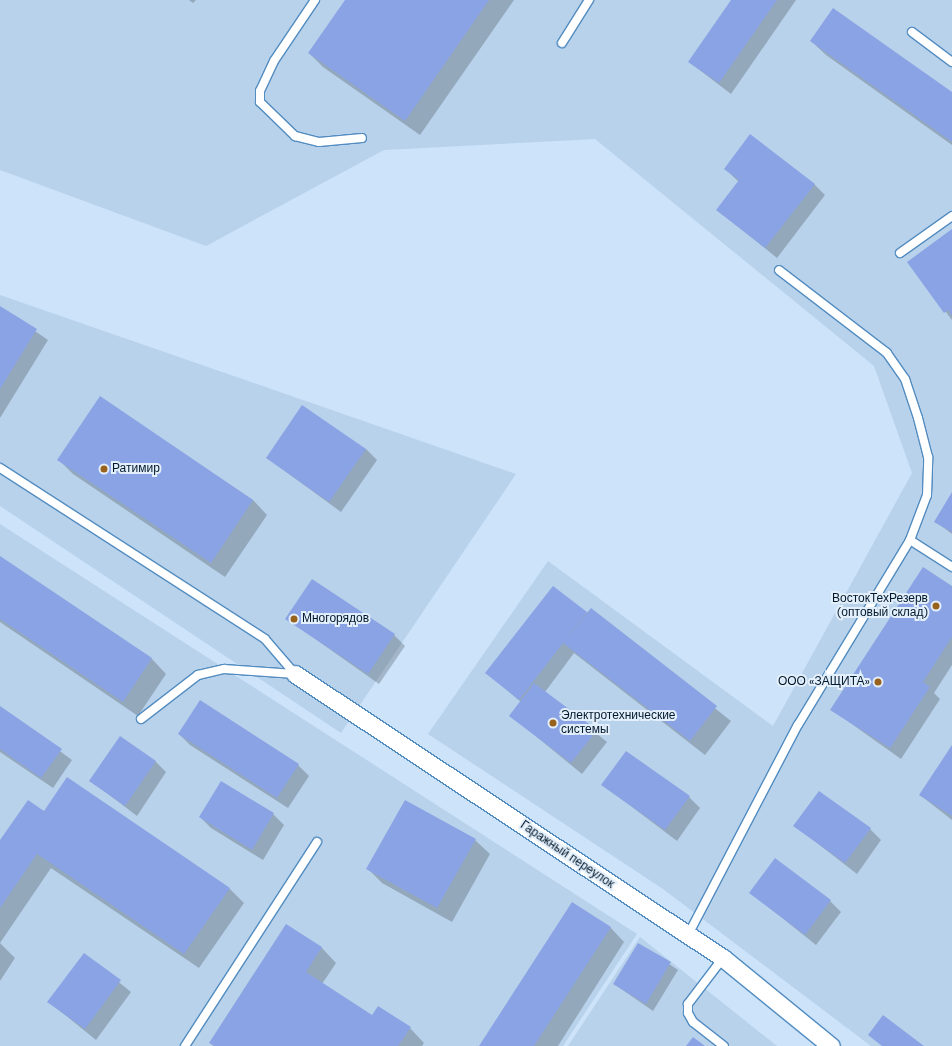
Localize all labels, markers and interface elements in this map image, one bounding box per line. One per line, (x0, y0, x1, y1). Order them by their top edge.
place label: Ратимир (112, 462, 160, 476)
marker: Ратимир (99, 464, 109, 474)
place label: ВостокТехРезерв (оптовый склад) (832, 592, 928, 620)
marker: ВостокТехРезерв (оптовый склад) (931, 601, 941, 611)
place label: Многорядов (302, 612, 369, 626)
marker: Многорядов (289, 614, 299, 624)
place label: ООО «ЗАЩИТА» (778, 675, 870, 689)
marker: ООО «ЗАЩИТА» (873, 677, 883, 687)
place label: Электротехнические системы (561, 709, 676, 737)
marker: Электротехнические системы (548, 718, 558, 728)
street label: Гаражный переулок (517, 818, 617, 892)

